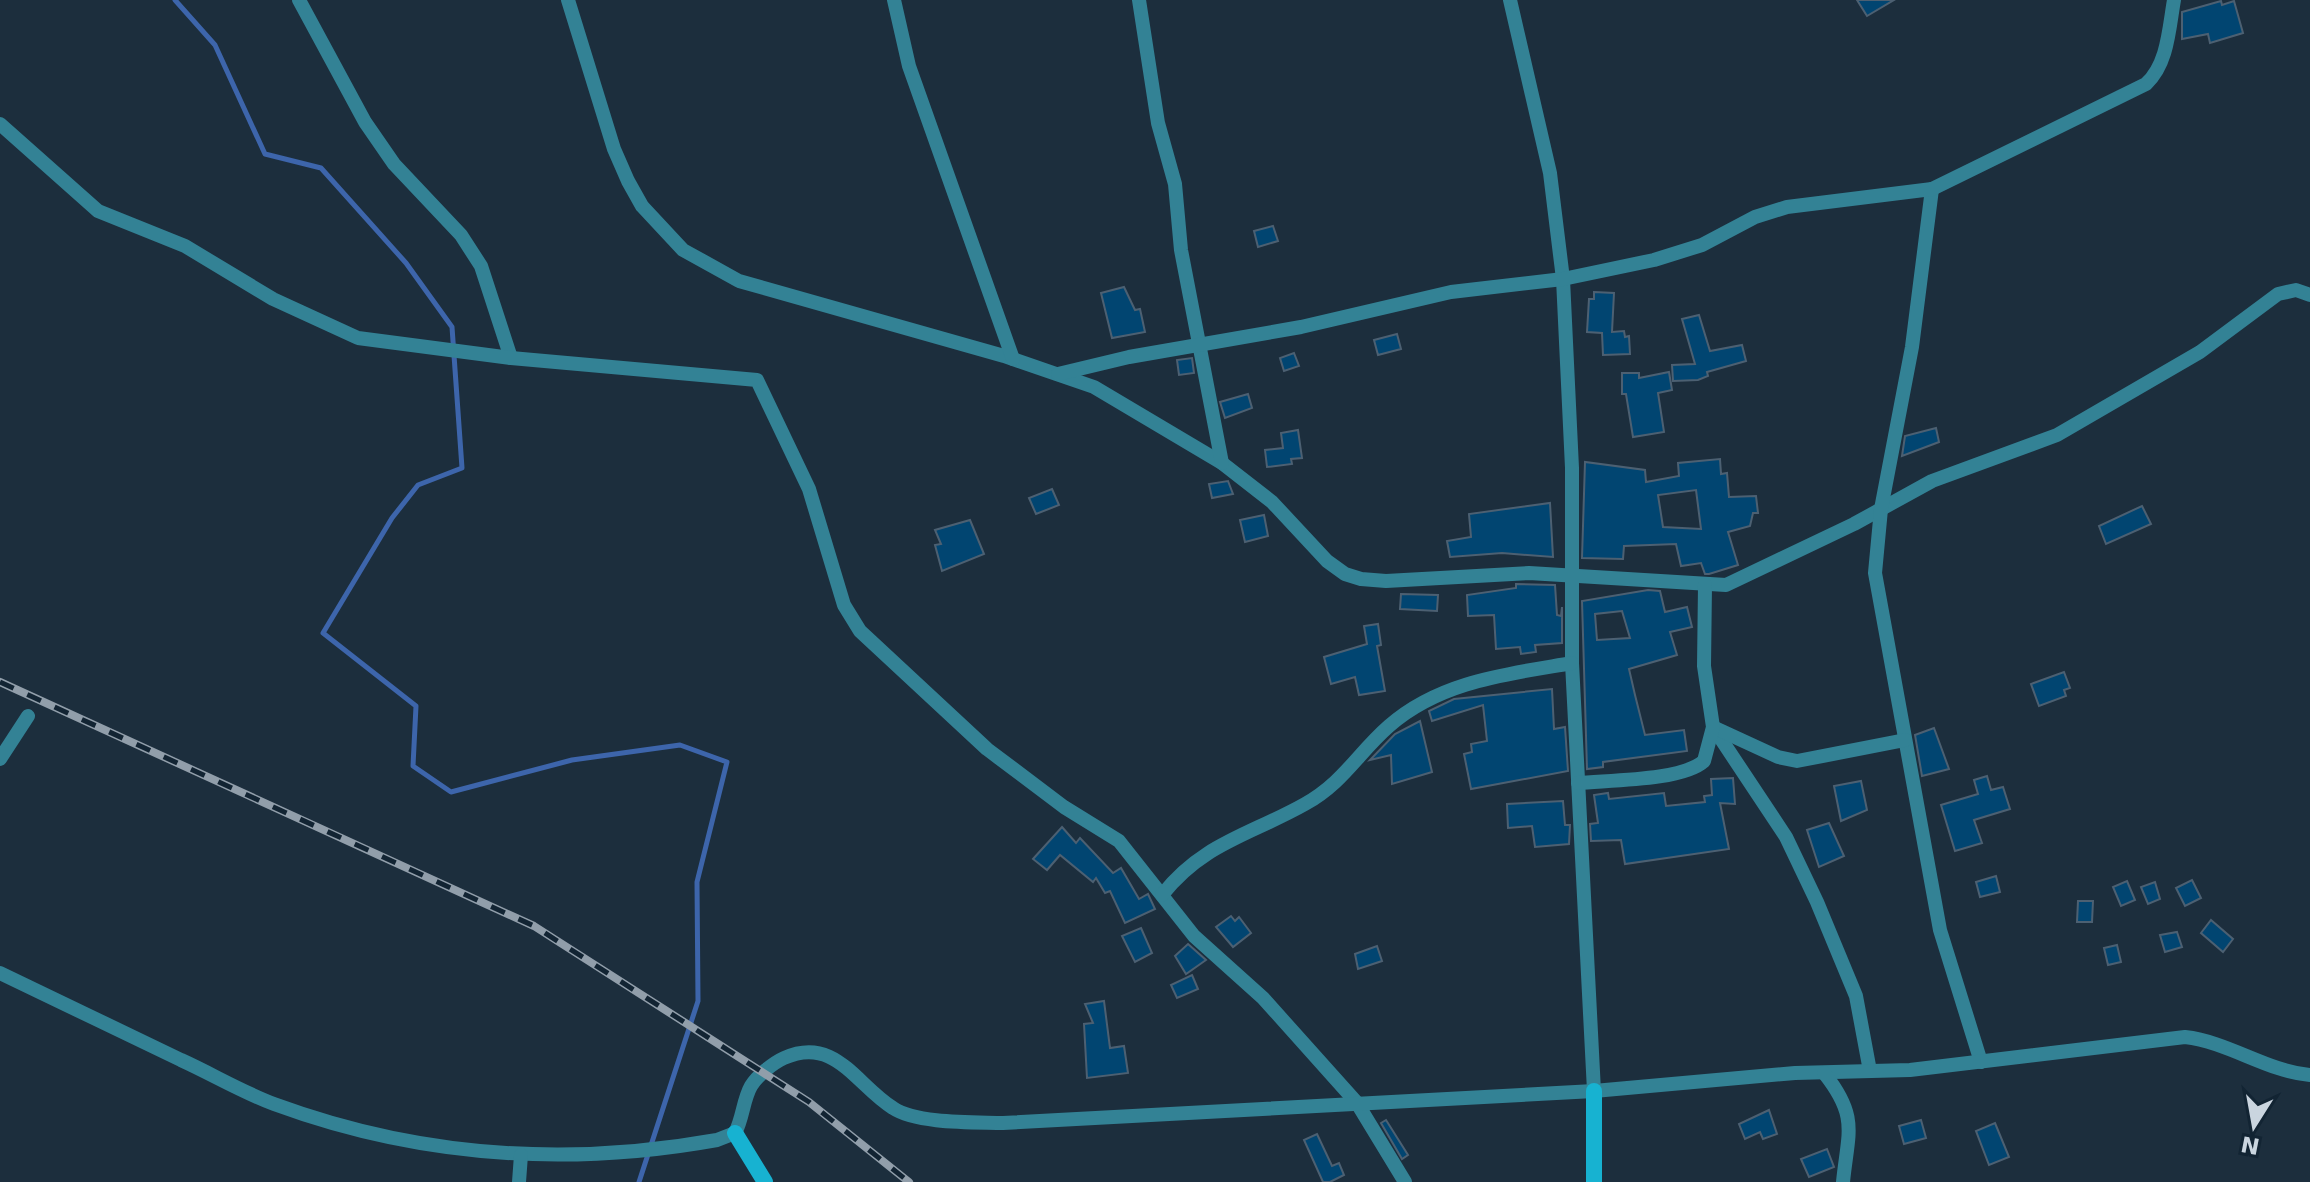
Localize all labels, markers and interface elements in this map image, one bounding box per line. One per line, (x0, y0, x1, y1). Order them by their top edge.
north arrow (2214, 1086, 2294, 1166)
text: N (2239, 1131, 2262, 1159)

